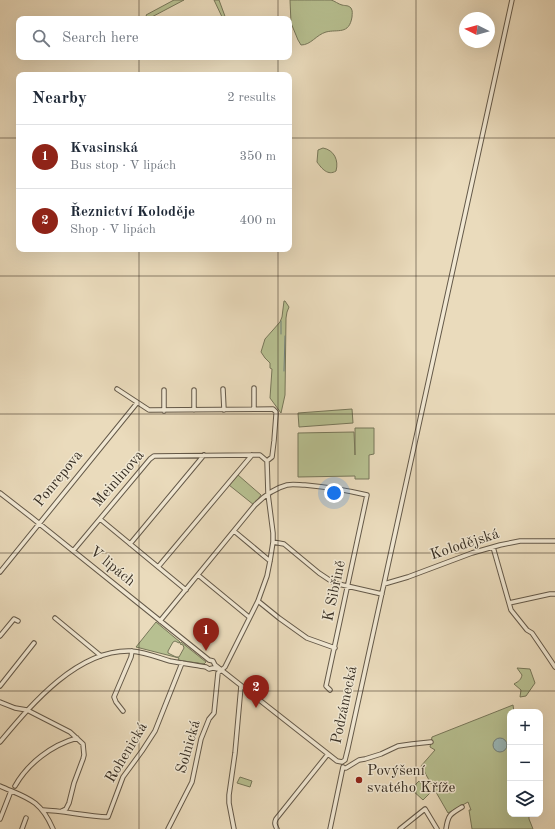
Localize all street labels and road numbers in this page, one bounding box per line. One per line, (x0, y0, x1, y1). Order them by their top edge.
street label: Meinlinova (91, 447, 148, 510)
street label: Ponrepova (32, 448, 86, 510)
street label: Kolodějská (429, 527, 502, 563)
street label: V lipách (86, 544, 138, 590)
street label: K Sibřině (321, 559, 349, 623)
street label: Podzámecká (329, 664, 361, 745)
street label: Solnická (174, 718, 204, 775)
street label: Rohenická (103, 720, 151, 786)

